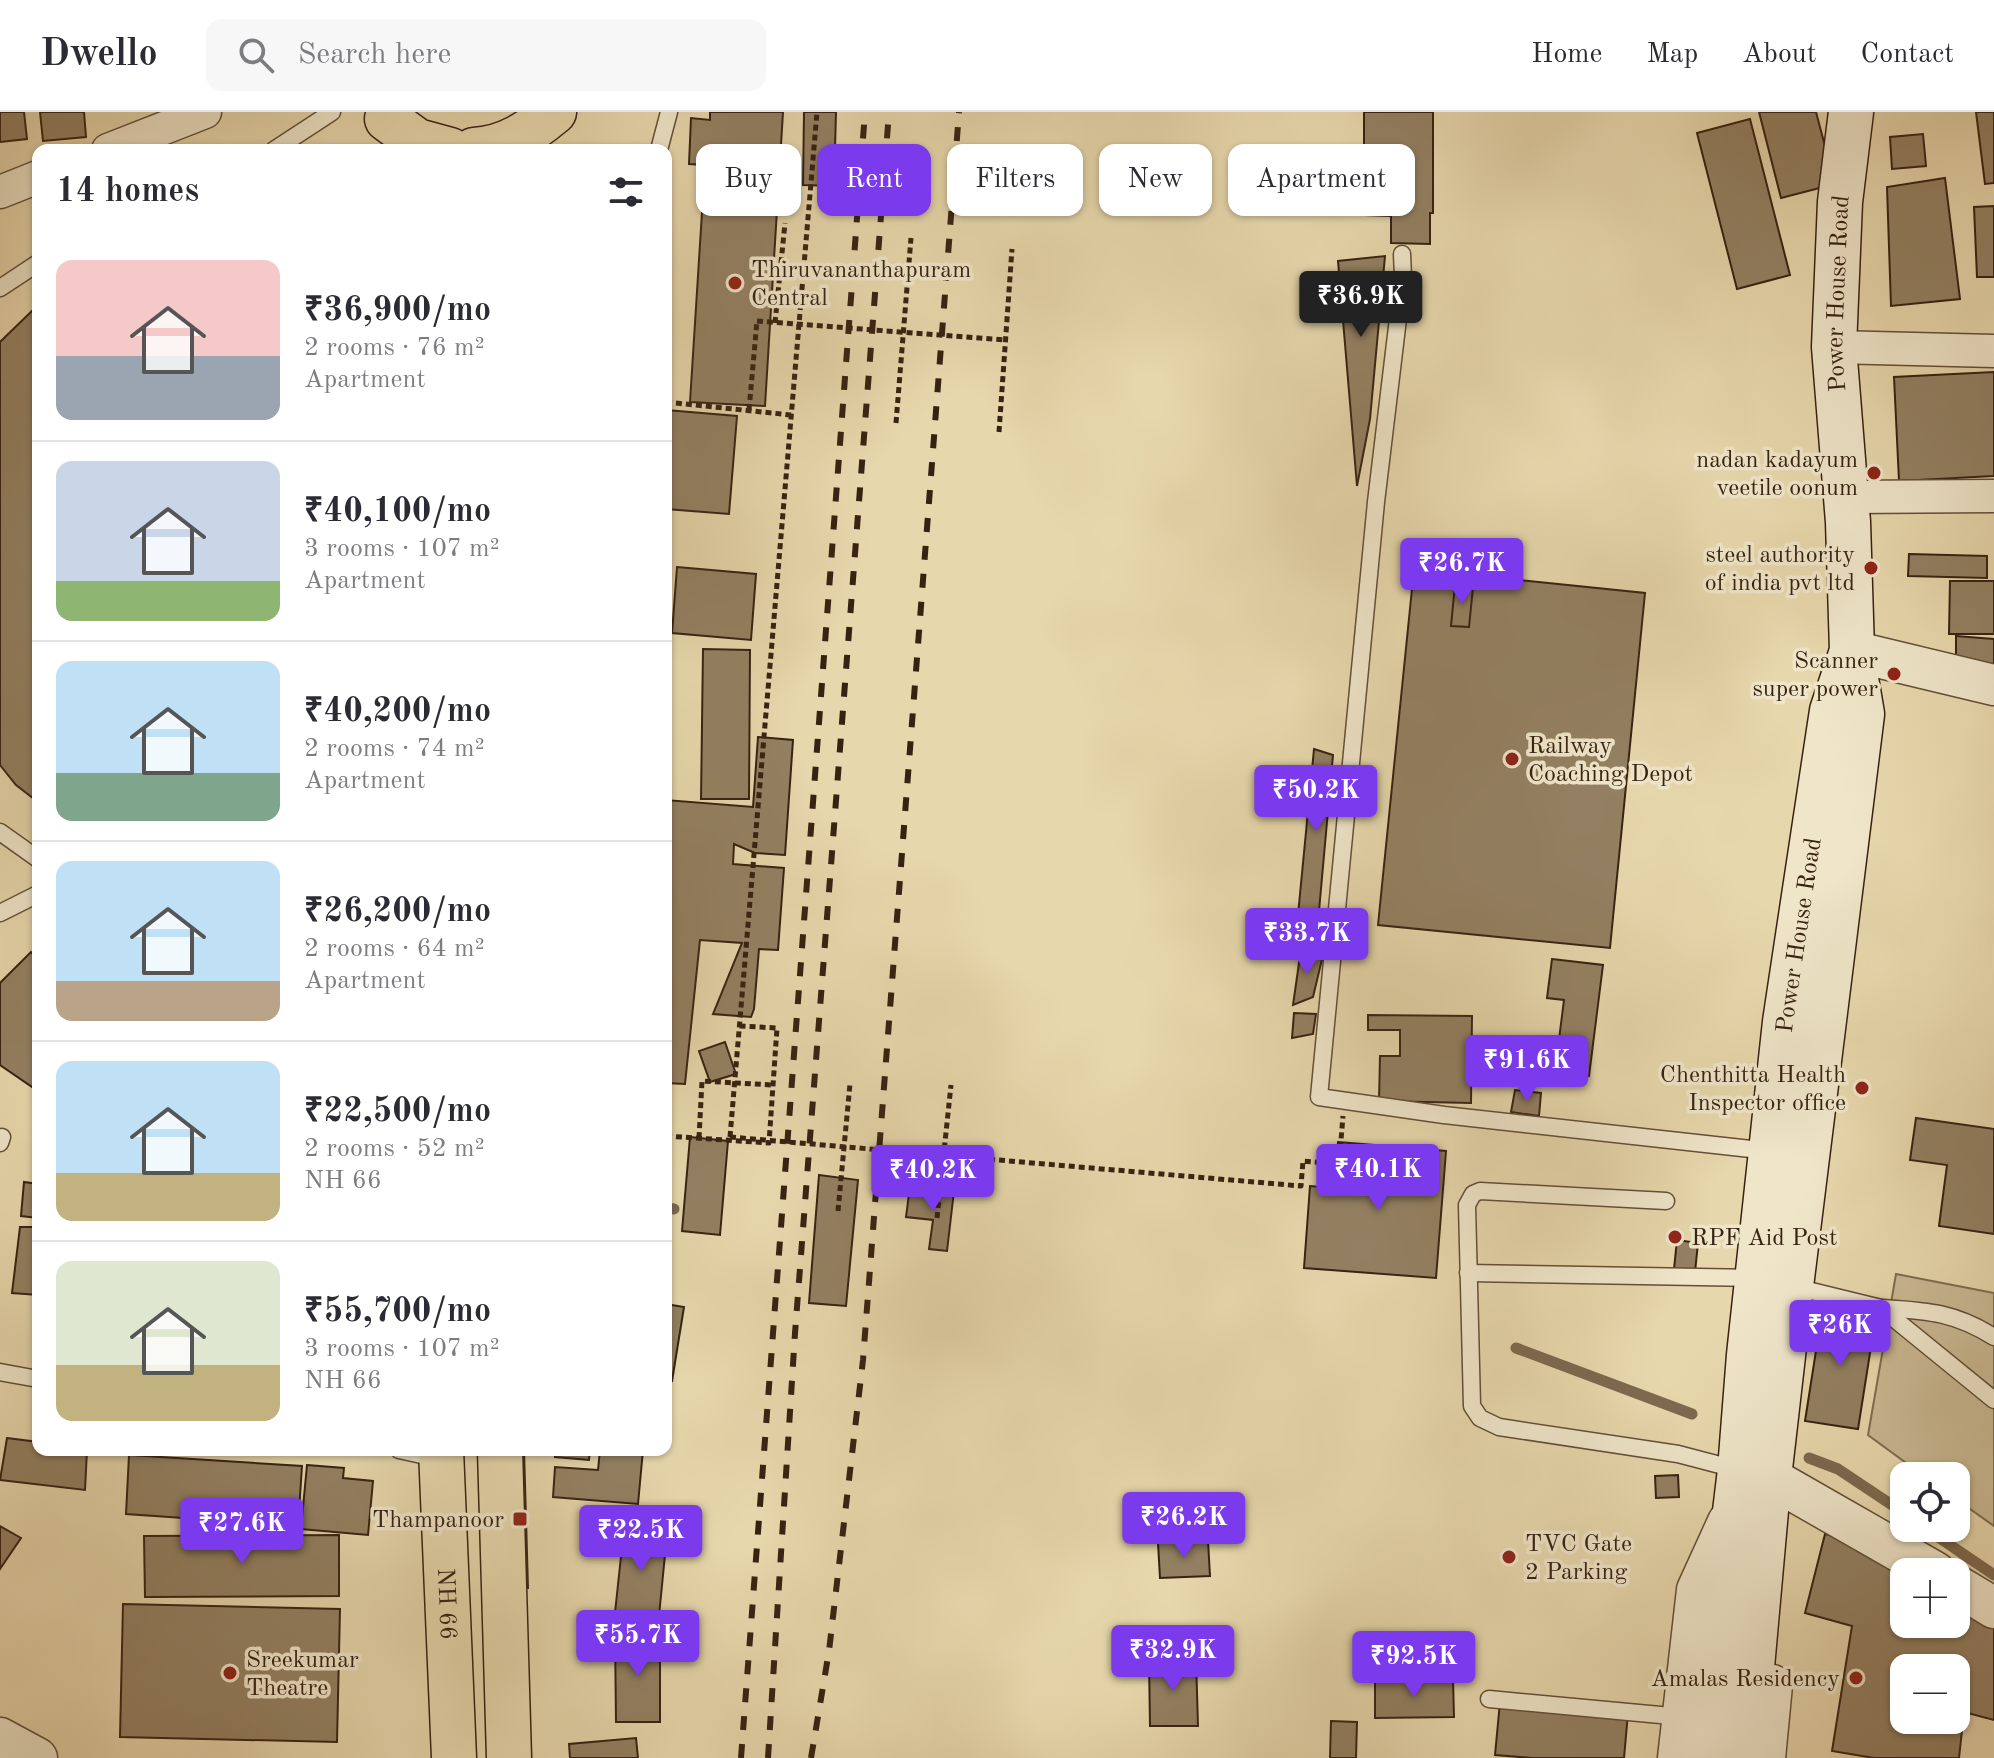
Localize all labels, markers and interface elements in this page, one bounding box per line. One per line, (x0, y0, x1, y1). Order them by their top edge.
search box (206, 19, 766, 91)
icon: search (234, 33, 278, 77)
text: Dwello (40, 36, 158, 74)
text: Search here (298, 40, 451, 70)
text: Home (1531, 41, 1602, 69)
text: Map (1646, 41, 1698, 69)
text: About (1742, 41, 1817, 69)
text: Contact (1861, 41, 1954, 69)
chip: Buy (696, 144, 801, 216)
chip: Rent (817, 144, 931, 216)
chip: Filters (947, 144, 1083, 216)
chip: New (1099, 144, 1212, 216)
chip: Apartment (1228, 144, 1415, 216)
icon: filters (604, 170, 648, 214)
text: 14 homes (56, 175, 199, 209)
street label: Power House Road (1824, 194, 1855, 393)
place label: Thiruvananthapuram Central (751, 259, 971, 311)
pin: ₹36.9K (1296, 271, 1426, 339)
marker: Thiruvananthapuram Central (726, 274, 744, 292)
text: ₹36.9K (1317, 284, 1405, 310)
icon: home (120, 292, 216, 388)
text: ₹36,900/mo (304, 294, 491, 328)
text: 2 rooms · 76 m² (304, 335, 485, 361)
text: Apartment (304, 367, 426, 393)
place label: nadan kadayum veetile oonum (1696, 449, 1858, 501)
marker: nadan kadayum veetile oonum (1865, 464, 1883, 482)
icon: home (120, 493, 216, 589)
text: ₹40,100/mo (304, 495, 491, 529)
text: 3 rooms · 107 m² (304, 536, 500, 562)
pin: ₹26.7K (1397, 538, 1527, 606)
place label: steel authority of india pvt ltd (1705, 544, 1855, 596)
text: ₹26.7K (1418, 551, 1506, 577)
marker: steel authority of india pvt ltd (1862, 559, 1880, 577)
text: Apartment (304, 568, 426, 594)
place label: Scanner super power (1752, 650, 1878, 702)
marker: Scanner super power (1885, 665, 1903, 683)
icon: home (120, 693, 216, 789)
text: ₹40,200/mo (304, 695, 491, 729)
place label: Railway Coaching Depot (1528, 735, 1693, 787)
text: 2 rooms · 74 m² (304, 736, 485, 762)
marker: Railway Coaching Depot (1503, 750, 1521, 768)
pin: ₹50.2K (1251, 765, 1381, 833)
text: Apartment (304, 768, 426, 794)
text: ₹50.2K (1272, 778, 1360, 804)
street label: Power House Road (1774, 836, 1827, 1034)
icon: home (120, 893, 216, 989)
text: ₹26,200/mo (304, 895, 491, 929)
pin: ₹33.7K (1242, 908, 1372, 976)
text: ₹33.7K (1263, 921, 1351, 947)
text: 2 rooms · 64 m² (304, 936, 485, 962)
text: Apartment (304, 968, 426, 994)
pin: ₹91.6K (1462, 1035, 1592, 1103)
text: ₹91.6K (1483, 1048, 1571, 1074)
place label: Chenthitta Health Inspector office (1660, 1064, 1846, 1116)
marker: Chenthitta Health Inspector office (1853, 1079, 1871, 1097)
icon: home (120, 1093, 216, 1189)
text: ₹22,500/mo (304, 1095, 491, 1129)
text: 2 rooms · 52 m² (304, 1136, 485, 1162)
pin: ₹40.1K (1313, 1144, 1443, 1212)
pin: ₹40.2K (868, 1145, 998, 1213)
text: ₹40.1K (1334, 1157, 1422, 1183)
text: ₹40.2K (889, 1158, 977, 1184)
text: NH 66 (304, 1168, 382, 1194)
place label: RPF Aid Post (1691, 1227, 1837, 1251)
marker: RPF Aid Post (1666, 1228, 1684, 1246)
icon: home (120, 1293, 216, 1389)
text: ₹55,700/mo (304, 1295, 491, 1329)
pin: ₹26K (1793, 1300, 1887, 1368)
text: ₹26K (1807, 1313, 1873, 1339)
text: 3 rooms · 107 m² (304, 1336, 500, 1362)
text: NH 66 (304, 1368, 382, 1394)
map controls (1890, 1462, 1970, 1734)
button: locate (1890, 1462, 1970, 1542)
pin: ₹26.2K (1119, 1492, 1249, 1560)
pin: ₹27.6K (177, 1498, 307, 1566)
pin: ₹22.5K (576, 1505, 706, 1573)
text: ₹26.2K (1140, 1505, 1228, 1531)
place label: Thampanoor (372, 1509, 504, 1533)
marker: Thampanoor (511, 1510, 529, 1528)
text: ₹27.6K (198, 1511, 286, 1537)
text: ₹22.5K (597, 1518, 685, 1544)
place label: TVC Gate 2 Parking (1525, 1533, 1632, 1585)
marker: TVC Gate 2 Parking (1500, 1548, 1518, 1566)
button: + (1890, 1558, 1970, 1638)
street label: NH 66 (432, 1567, 459, 1640)
pin: ₹55.7K (573, 1610, 703, 1678)
text: ₹55.7K (594, 1623, 682, 1649)
pin: ₹32.9K (1108, 1625, 1238, 1693)
pin: ₹92.5K (1349, 1631, 1479, 1699)
text: ₹32.9K (1129, 1638, 1217, 1664)
text: ₹92.5K (1370, 1644, 1458, 1670)
place label: Sreekumar Theatre (246, 1649, 359, 1701)
button: − (1890, 1654, 1970, 1734)
marker: Sreekumar Theatre (221, 1664, 239, 1682)
place label: Amalas Residency (1650, 1668, 1840, 1692)
marker: Amalas Residency (1847, 1669, 1865, 1687)

